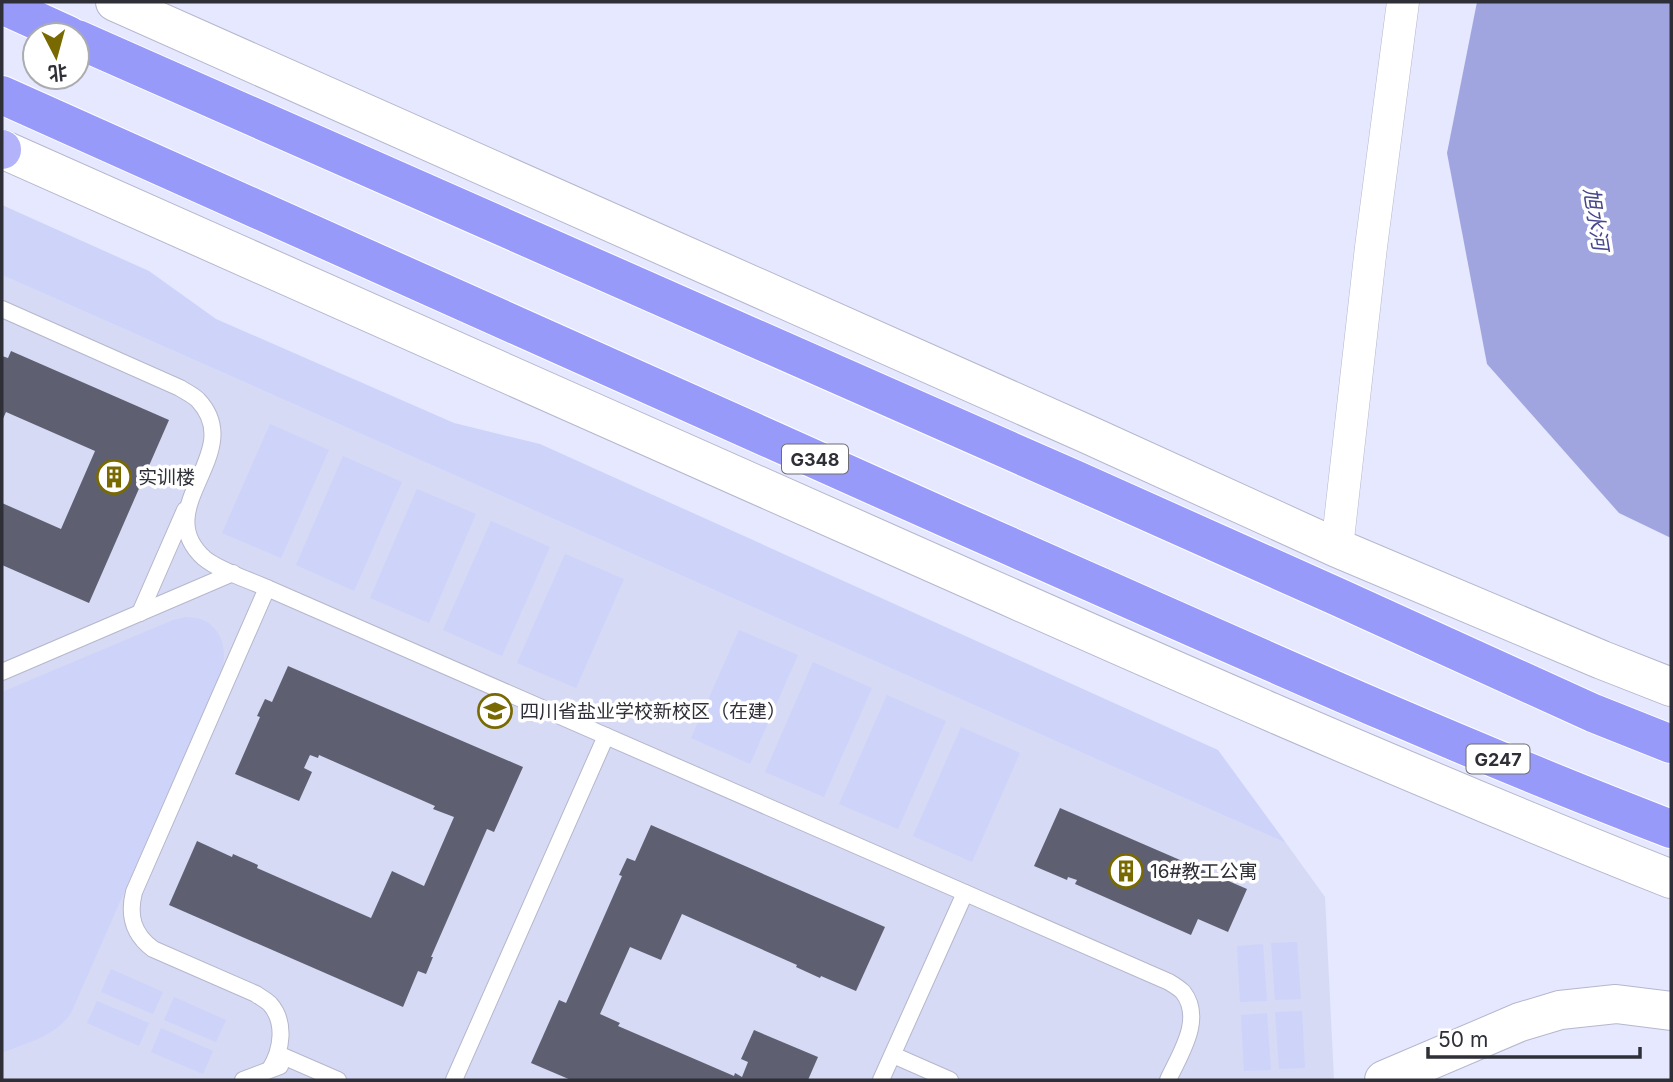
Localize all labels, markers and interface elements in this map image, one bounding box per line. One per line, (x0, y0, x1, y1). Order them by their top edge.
north arrow (21, 21, 91, 91)
text: 北 (47, 60, 68, 85)
water label: 旭水河 (1579, 186, 1614, 256)
road number: G348 (782, 444, 848, 474)
building icon: 实训楼 (95, 458, 133, 496)
place label: 实训楼 (138, 466, 195, 489)
school or university icon: 四川省盐业学校新校区（在建） (476, 692, 514, 730)
place label: 四川省盐业学校新校区（在建） (520, 700, 786, 723)
road number: G247 (1466, 744, 1530, 774)
building icon: 16#教工公寓 (1107, 852, 1145, 890)
place label: 16#教工公寓 (1150, 860, 1258, 883)
scale bar (1428, 1016, 1640, 1060)
text: 50 m (1438, 1027, 1488, 1052)

